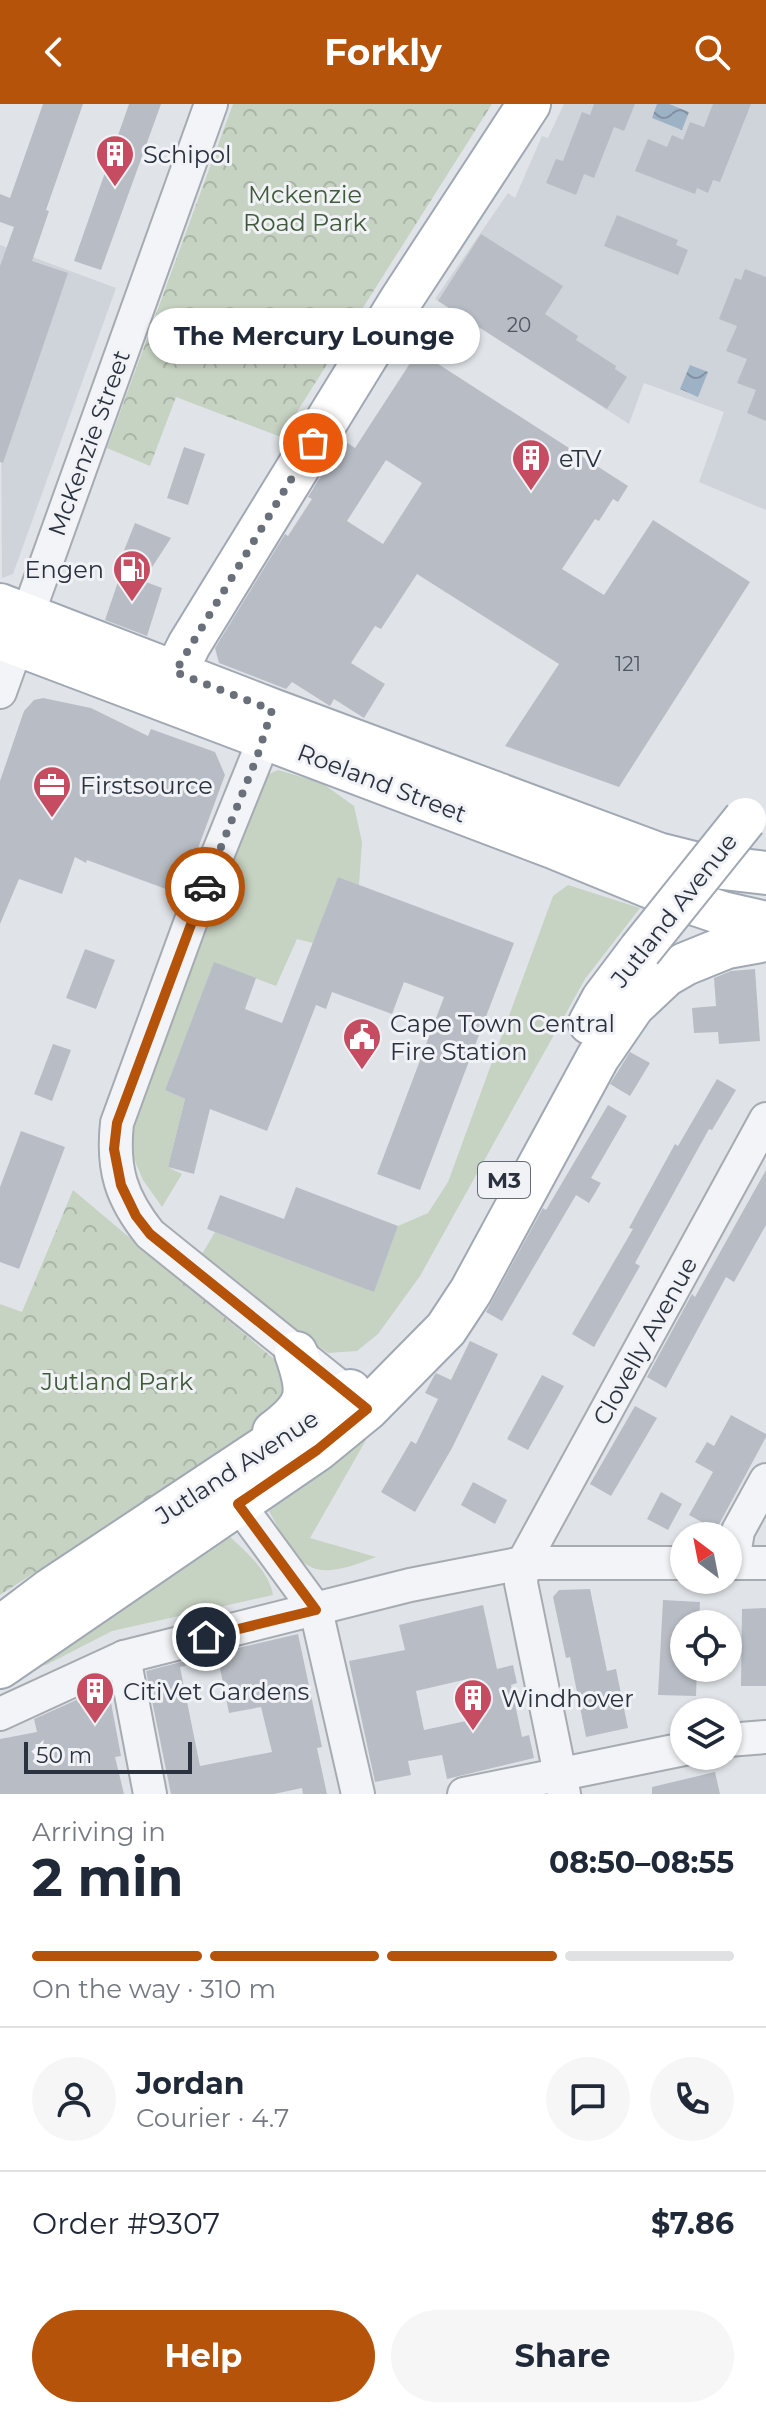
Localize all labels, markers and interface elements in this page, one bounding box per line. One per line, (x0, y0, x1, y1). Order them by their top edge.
icon: back (32, 30, 76, 74)
text: Forkly (324, 30, 442, 74)
icon: search (690, 30, 734, 74)
building icon: Schipol (94, 133, 136, 188)
place label: Schipol (143, 140, 232, 169)
park label: Mckenzie Road Park (243, 180, 368, 237)
callout: The Mercury Lounge (147, 307, 479, 363)
house number: 20 (507, 313, 531, 337)
text: The Mercury Lounge (174, 320, 454, 352)
street label: McKenzie Street (42, 346, 136, 540)
pin (279, 409, 347, 477)
icon: bag (291, 421, 335, 465)
building icon: eTV (510, 437, 552, 492)
place label: eTV (559, 444, 602, 473)
fuel station icon: Engen (111, 548, 153, 603)
place label: Engen (25, 555, 104, 584)
house number: 121 (615, 652, 641, 676)
street label: Roeland Street (293, 737, 471, 829)
office icon: Firstsource (31, 764, 73, 819)
place label: Firstsource (80, 771, 213, 800)
street label: Jutland Avenue (604, 827, 743, 994)
courier (165, 847, 245, 927)
icon: car (183, 865, 227, 909)
place label: Cape Town Central Fire Station (390, 1009, 615, 1066)
public building icon: Cape Town Central Fire Station (341, 1016, 383, 1071)
road number: M3 (478, 1162, 530, 1198)
street label: Clovelly Avenue (587, 1252, 703, 1430)
park label: Jutland Park (40, 1367, 194, 1396)
street label: Jutland Avenue (149, 1404, 324, 1531)
north arrow (670, 1522, 742, 1594)
map controls (670, 1522, 742, 1770)
pin (172, 1603, 240, 1671)
button: locate (670, 1610, 742, 1682)
icon: home (184, 1615, 228, 1659)
building icon: CitiVet Gardens (74, 1670, 116, 1725)
place label: CitiVet Gardens (123, 1677, 309, 1706)
building icon: Windhover (452, 1677, 494, 1732)
place label: Windhover (501, 1684, 634, 1713)
button: layers (670, 1698, 742, 1770)
scale bar (24, 1738, 192, 1774)
text: 50 m (36, 1742, 92, 1769)
text: Arriving in (32, 1816, 166, 1848)
text: 08:50–08:55 (549, 1844, 734, 1881)
text: 2 min (32, 1846, 184, 1909)
text: On the way · 310 m (32, 1973, 276, 2005)
button: person (32, 2057, 116, 2141)
button: chat (546, 2057, 630, 2141)
button: phone (650, 2057, 734, 2141)
text: Jordan (136, 2065, 245, 2102)
text: Courier · 4.7 (136, 2102, 289, 2134)
text: Order #9307 (32, 2205, 220, 2242)
text: $7.86 (651, 2205, 734, 2242)
button: Help (32, 2310, 375, 2402)
button: Share (391, 2310, 734, 2402)

